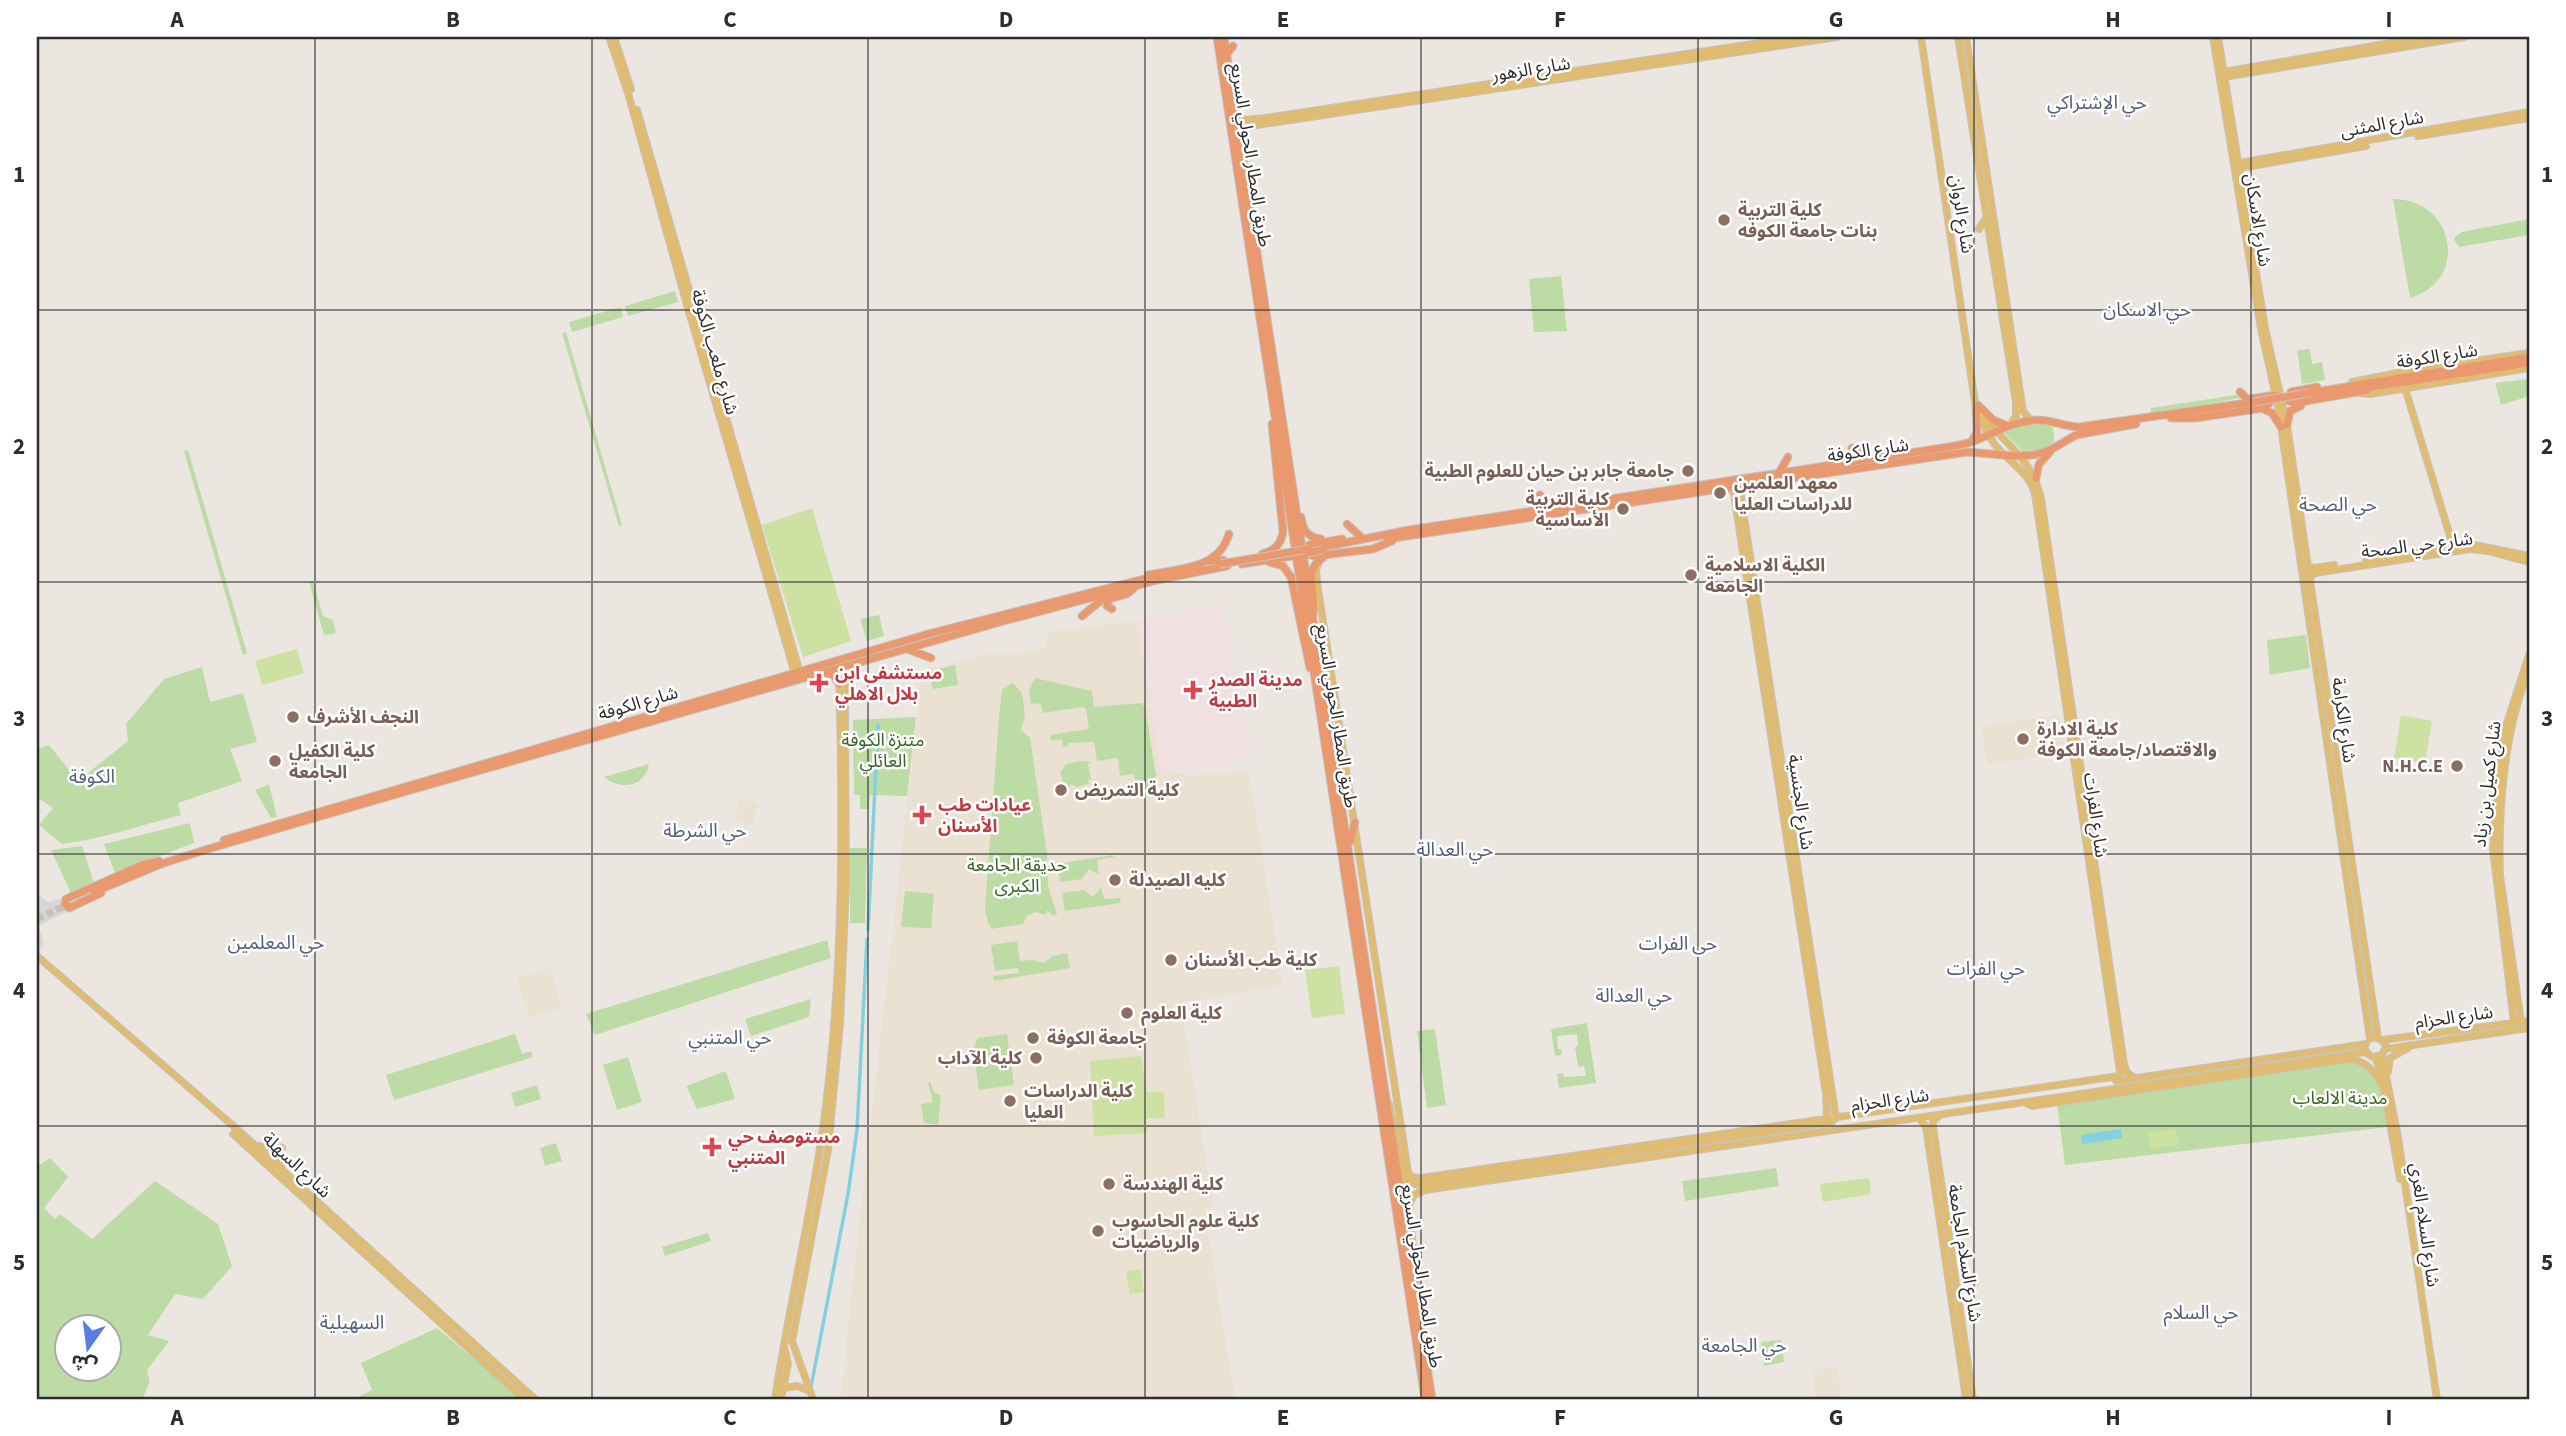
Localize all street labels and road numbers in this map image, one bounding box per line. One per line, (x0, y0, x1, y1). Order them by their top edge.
street label: شارع الزهور (1489, 51, 1572, 89)
street label: طريق المطار الحولي السريع (1223, 61, 1277, 249)
street label: شارع المثنى (2338, 105, 2426, 145)
street label: شارع الاسكان (2237, 172, 2277, 269)
street label: شارع الروان (1942, 173, 1980, 255)
street label: شارع ملعب الكوفة (684, 286, 744, 418)
street label: شارع الكوفة (2395, 338, 2480, 376)
street label: شارع الكوفة (1826, 432, 1911, 470)
street label: شارع حي الصحة (2360, 526, 2474, 566)
street label: طريق المطار الحولي السريع (1309, 622, 1363, 810)
street label: شارع الكرامة (2324, 676, 2362, 765)
street label: شارع الكوفة (595, 680, 681, 728)
street label: شارع كميل بن زياد (2467, 720, 2509, 849)
street label: شارع الجنسية (1780, 753, 1820, 852)
street label: شارع الفرات (2076, 771, 2114, 859)
street label: شارع الحزام (2413, 1000, 2495, 1036)
street label: شارع الحزام (1849, 1083, 1931, 1119)
street label: شارع السهلة (256, 1127, 337, 1205)
street label: شارع السلام الغري (2402, 1161, 2446, 1289)
street label: طريق المطار الحولي السريع (1394, 1182, 1448, 1370)
street label: شارع السلام الجامعة (1940, 1182, 1988, 1324)

